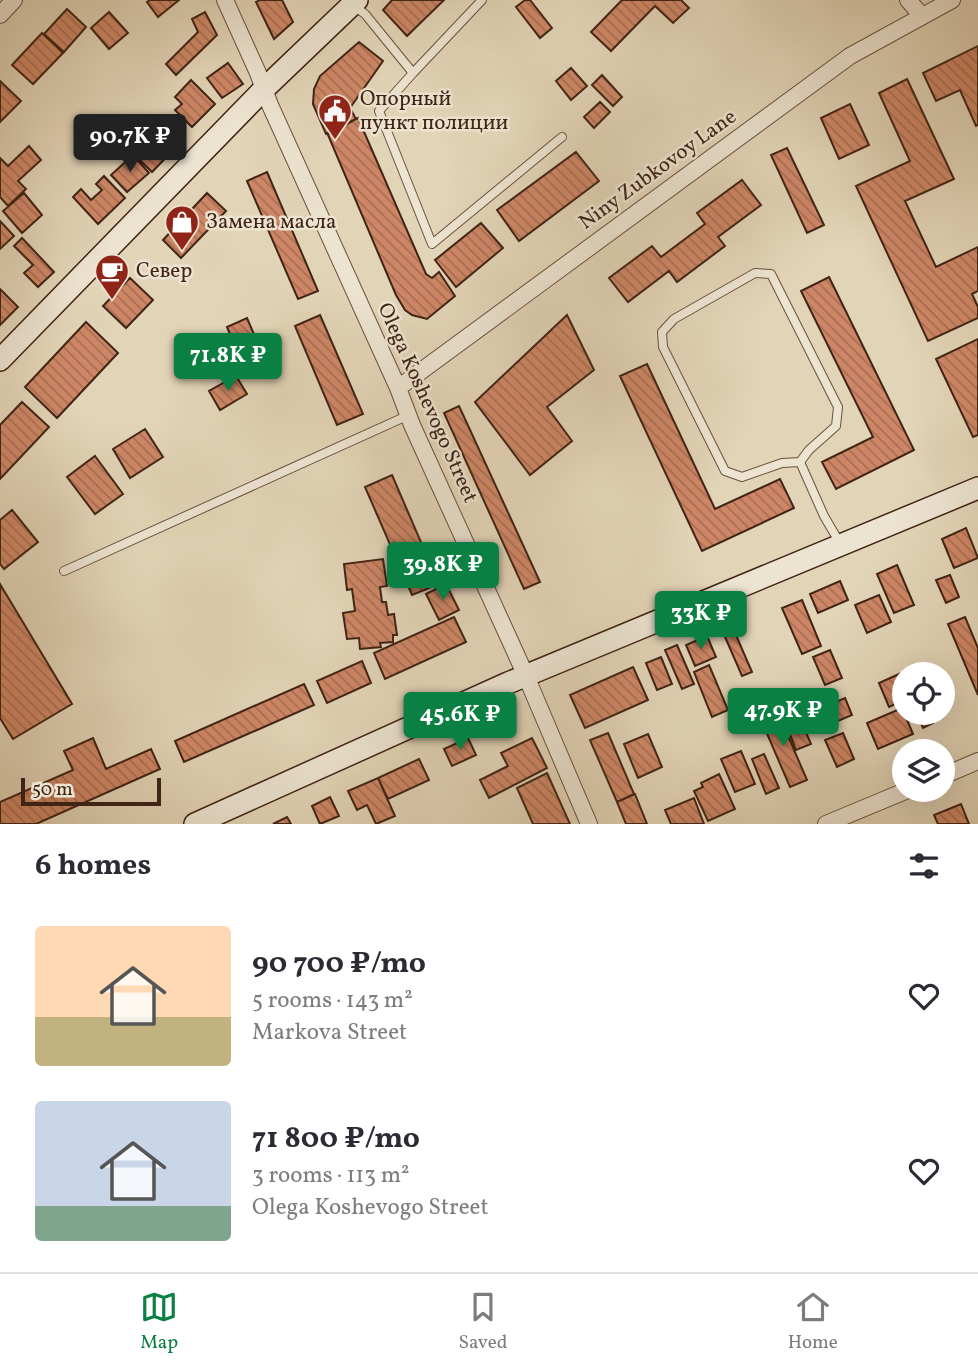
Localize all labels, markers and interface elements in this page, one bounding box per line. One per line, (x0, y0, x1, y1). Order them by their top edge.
place label: Опорный пункт полиции (360, 85, 509, 138)
public building icon: Опорный пункт полиции (316, 92, 354, 141)
street label: Niny Zubkovoy Lane (573, 103, 743, 237)
pin: 90.7K ₽ (65, 114, 195, 174)
text: 90.7K ₽ (90, 121, 170, 153)
shop icon: Замена масла (163, 203, 201, 252)
place label: Замена масла (206, 208, 336, 237)
cafe icon: Север (93, 252, 131, 301)
place label: Север (136, 257, 192, 286)
street label: Olega Koshevogo Street (370, 298, 484, 508)
pin: 71.8K ₽ (163, 334, 293, 393)
text: 71.8K ₽ (190, 340, 266, 372)
pin: 39.8K ₽ (378, 542, 508, 602)
text: 39.8K ₽ (403, 549, 483, 581)
pin: 33K ₽ (652, 592, 750, 651)
text: 33K ₽ (671, 598, 731, 630)
map controls (892, 662, 955, 802)
button: locate (892, 662, 955, 725)
pin: 47.9K ₽ (718, 688, 848, 748)
pin: 45.6K ₽ (395, 692, 525, 752)
text: 47.9K ₽ (744, 695, 822, 727)
text: 45.6K ₽ (420, 699, 500, 731)
button: layers (892, 739, 955, 802)
scale bar (21, 775, 161, 807)
text: 50 m (32, 777, 73, 803)
text: 6 homes (35, 845, 151, 887)
icon: filters (905, 847, 943, 885)
text: 90 700 ₽/mo (252, 943, 426, 985)
icon: home (91, 954, 175, 1038)
icon: heart (905, 977, 943, 1015)
text: 5 rooms · 143 m² (252, 985, 413, 1017)
text: Markova Street (252, 1017, 407, 1049)
text: 71 800 ₽/mo (252, 1118, 420, 1160)
icon: home (91, 1129, 175, 1213)
icon: heart (905, 1152, 943, 1190)
text: 3 rooms · 113 m² (252, 1160, 410, 1192)
text: Olega Koshevogo Street (252, 1192, 489, 1224)
tab: Map (140, 1288, 178, 1356)
tab: Saved (458, 1288, 507, 1356)
tab: Home (788, 1288, 838, 1356)

